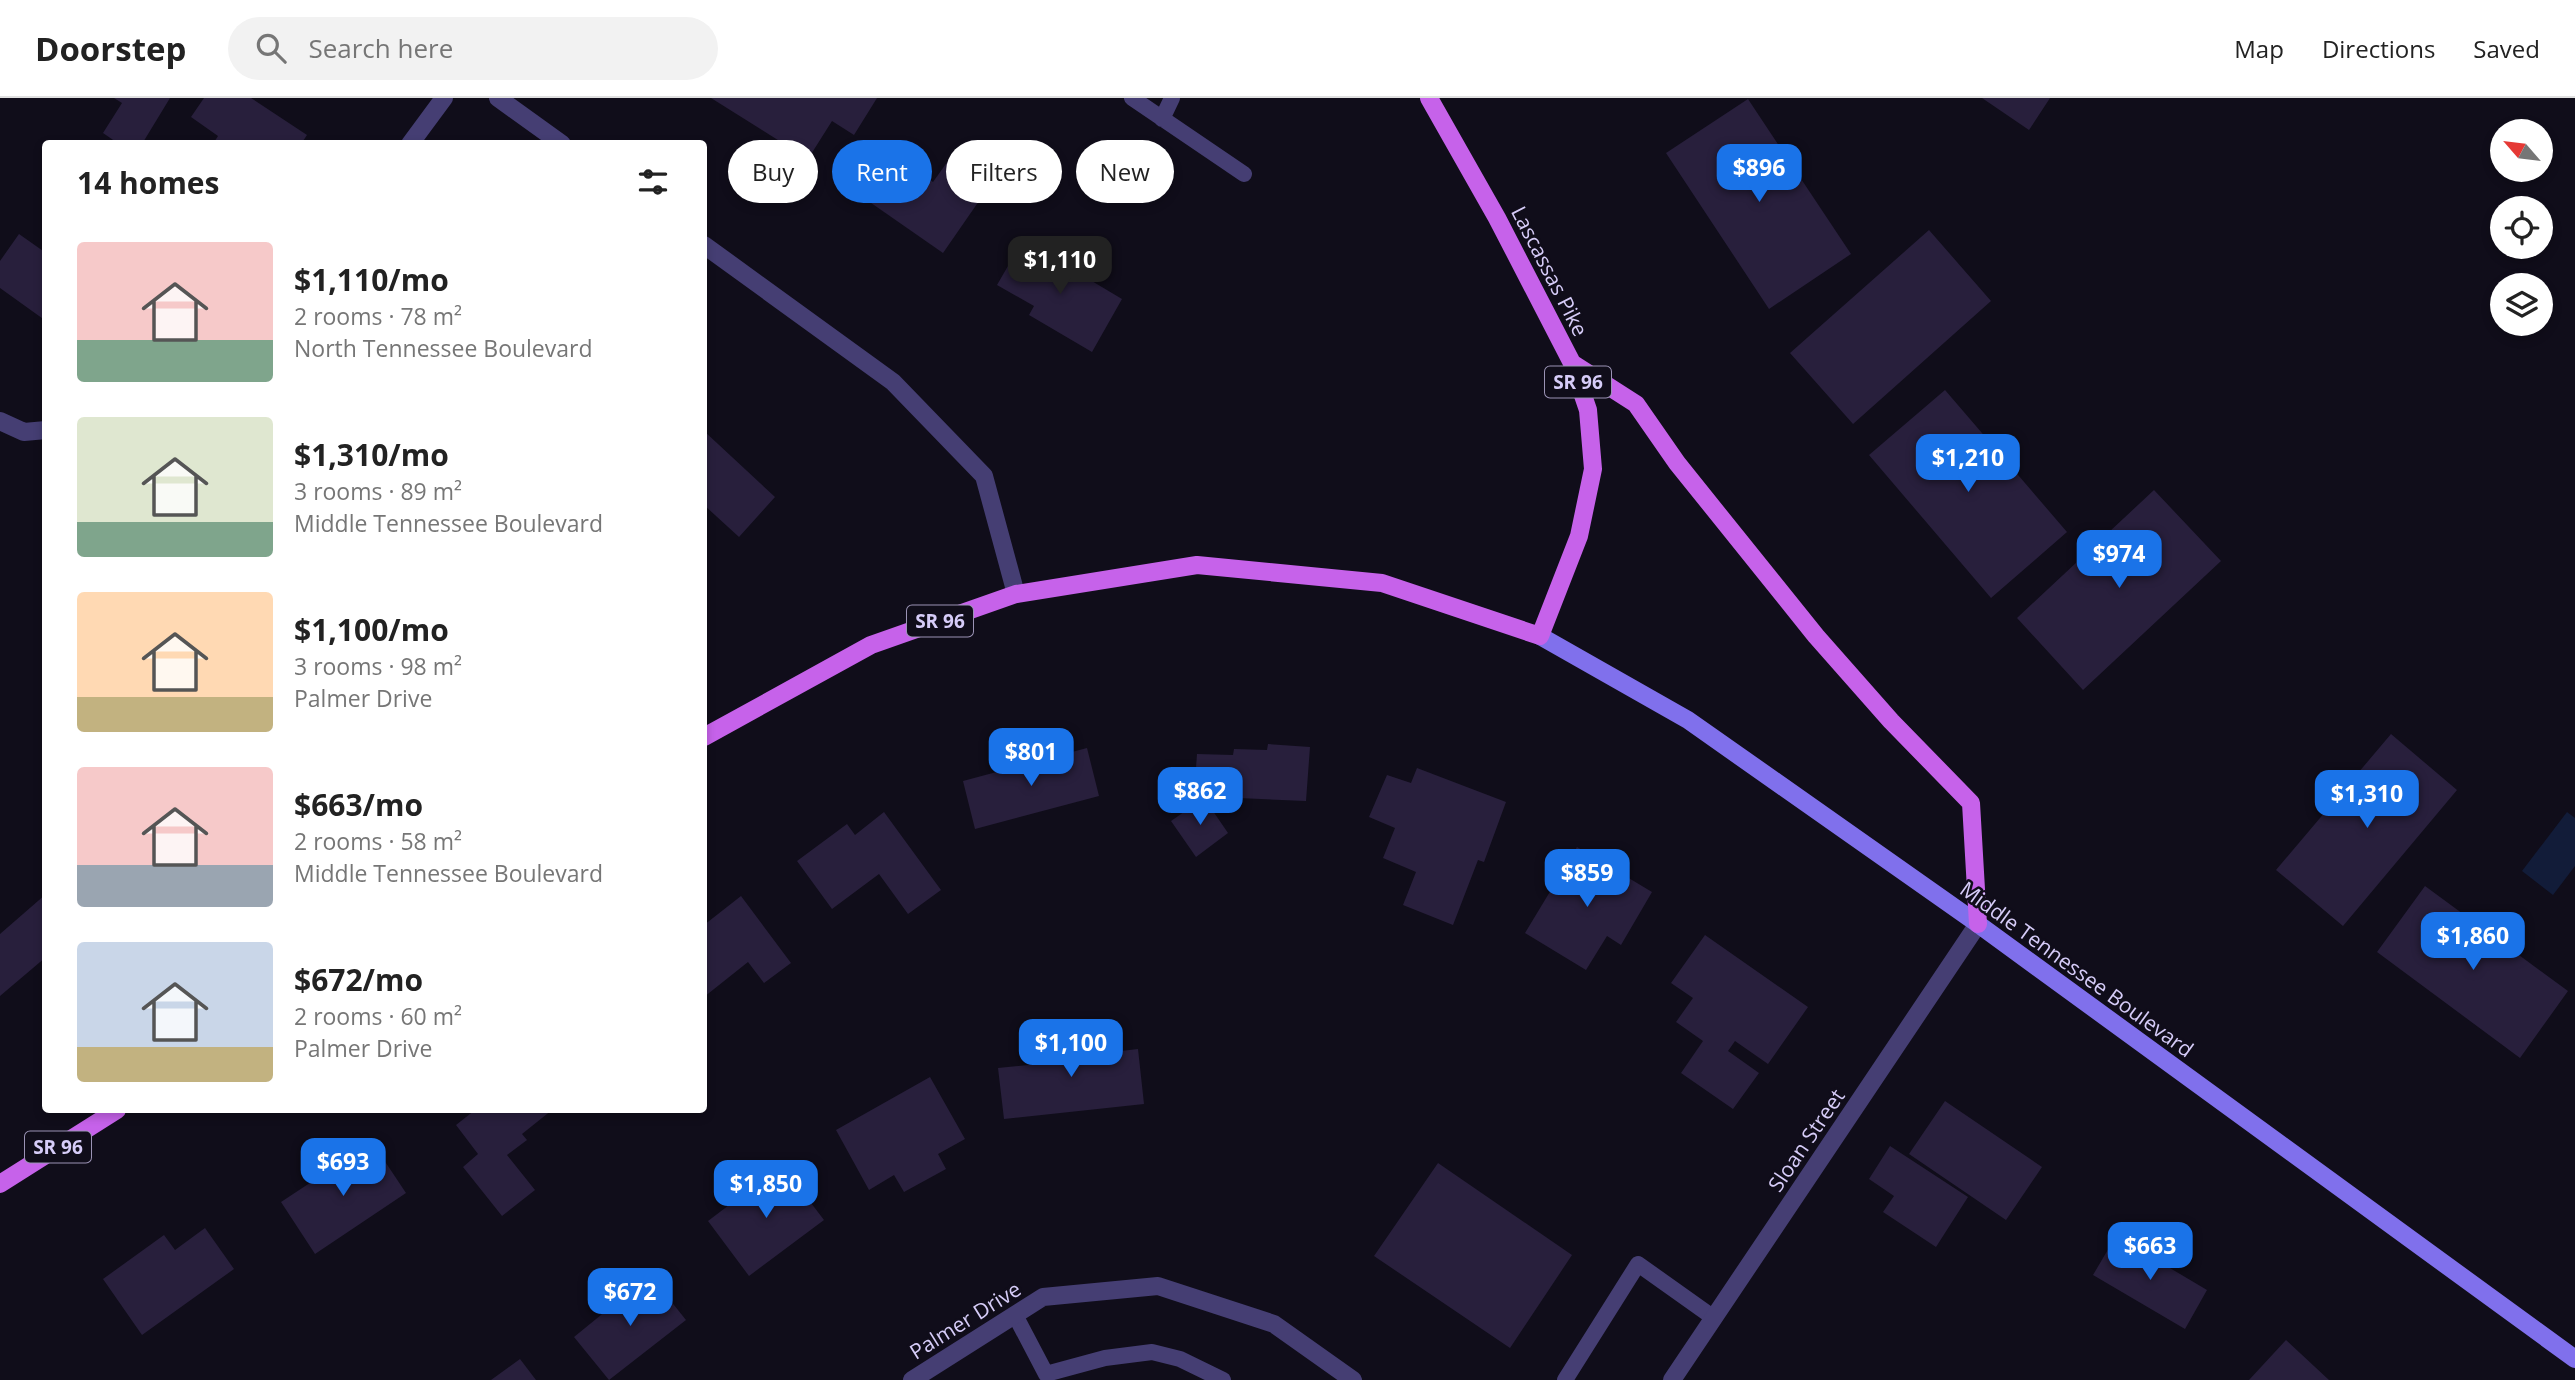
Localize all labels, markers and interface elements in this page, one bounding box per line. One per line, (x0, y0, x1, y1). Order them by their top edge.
search box (228, 17, 718, 80)
text: Doorstep (35, 26, 186, 71)
icon: search (252, 29, 290, 67)
text: Search here (308, 30, 453, 66)
text: Map (2234, 32, 2284, 65)
text: Directions (2322, 32, 2435, 65)
text: Saved (2473, 32, 2540, 65)
north arrow (2490, 119, 2553, 182)
map controls (2490, 119, 2553, 336)
chip: Buy (728, 140, 818, 203)
chip: Rent (832, 140, 932, 203)
chip: Filters (946, 140, 1062, 203)
chip: New (1076, 140, 1174, 203)
pin: $896 (1718, 144, 1800, 204)
text: $896 (1733, 151, 1785, 183)
text: 14 homes (77, 162, 220, 203)
icon: filters (634, 163, 672, 201)
button: locate (2490, 196, 2553, 259)
street label: Lascassas Pike (1505, 201, 1595, 341)
pin: $1,110 (1003, 236, 1117, 296)
text: $1,110 (1024, 243, 1096, 275)
text: $1,110/mo (294, 259, 449, 300)
icon: home (133, 270, 217, 354)
button: layers (2490, 273, 2553, 336)
text: 2 rooms · 78 m² (294, 300, 462, 332)
text: North Tennessee Boulevard (294, 332, 593, 364)
road number: SR 96 (1545, 366, 1611, 398)
text: $1,310/mo (294, 434, 449, 475)
pin: $1,210 (1911, 434, 2025, 494)
text: $1,210 (1932, 441, 2004, 473)
icon: home (133, 445, 217, 529)
text: 3 rooms · 89 m² (294, 475, 462, 507)
text: Middle Tennessee Boulevard (294, 507, 603, 539)
pin: $974 (2078, 531, 2160, 590)
text: $974 (2093, 537, 2145, 569)
road number: SR 96 (907, 606, 973, 636)
text: $1,100/mo (294, 609, 449, 650)
icon: home (133, 620, 217, 704)
text: 3 rooms · 98 m² (294, 650, 462, 682)
text: Palmer Drive (294, 682, 432, 714)
pin: $801 (990, 728, 1072, 788)
text: $801 (1005, 735, 1057, 767)
pin: $862 (1159, 768, 1241, 827)
pin: $1,310 (2310, 770, 2424, 830)
text: $862 (1174, 774, 1226, 806)
text: $1,310 (2331, 777, 2403, 809)
text: $663/mo (294, 784, 423, 825)
icon: home (133, 795, 217, 879)
text: 2 rooms · 58 m² (294, 825, 462, 857)
pin: $859 (1546, 850, 1628, 909)
text: $859 (1561, 856, 1613, 888)
text: Middle Tennessee Boulevard (294, 857, 603, 889)
street label: Middle Tennessee Boulevard (1955, 875, 2199, 1063)
pin: $1,860 (2416, 912, 2530, 972)
text: $1,860 (2437, 919, 2509, 951)
text: $672/mo (294, 959, 423, 1000)
icon: home (133, 970, 217, 1054)
text: 2 rooms · 60 m² (294, 1000, 462, 1032)
pin: $1,100 (1014, 1020, 1128, 1079)
text: $1,100 (1035, 1026, 1107, 1058)
text: Palmer Drive (294, 1032, 432, 1064)
street label: Sloan Street (1761, 1083, 1851, 1197)
road number: SR 96 (25, 1132, 91, 1162)
pin: $693 (302, 1138, 384, 1198)
text: $693 (317, 1145, 369, 1177)
pin: $1,850 (709, 1160, 823, 1220)
text: $1,850 (730, 1167, 802, 1199)
pin: $663 (2109, 1222, 2191, 1282)
text: $663 (2124, 1229, 2176, 1261)
pin: $672 (589, 1268, 671, 1328)
text: $672 (604, 1275, 656, 1307)
street label: Palmer Drive (904, 1275, 1026, 1365)

